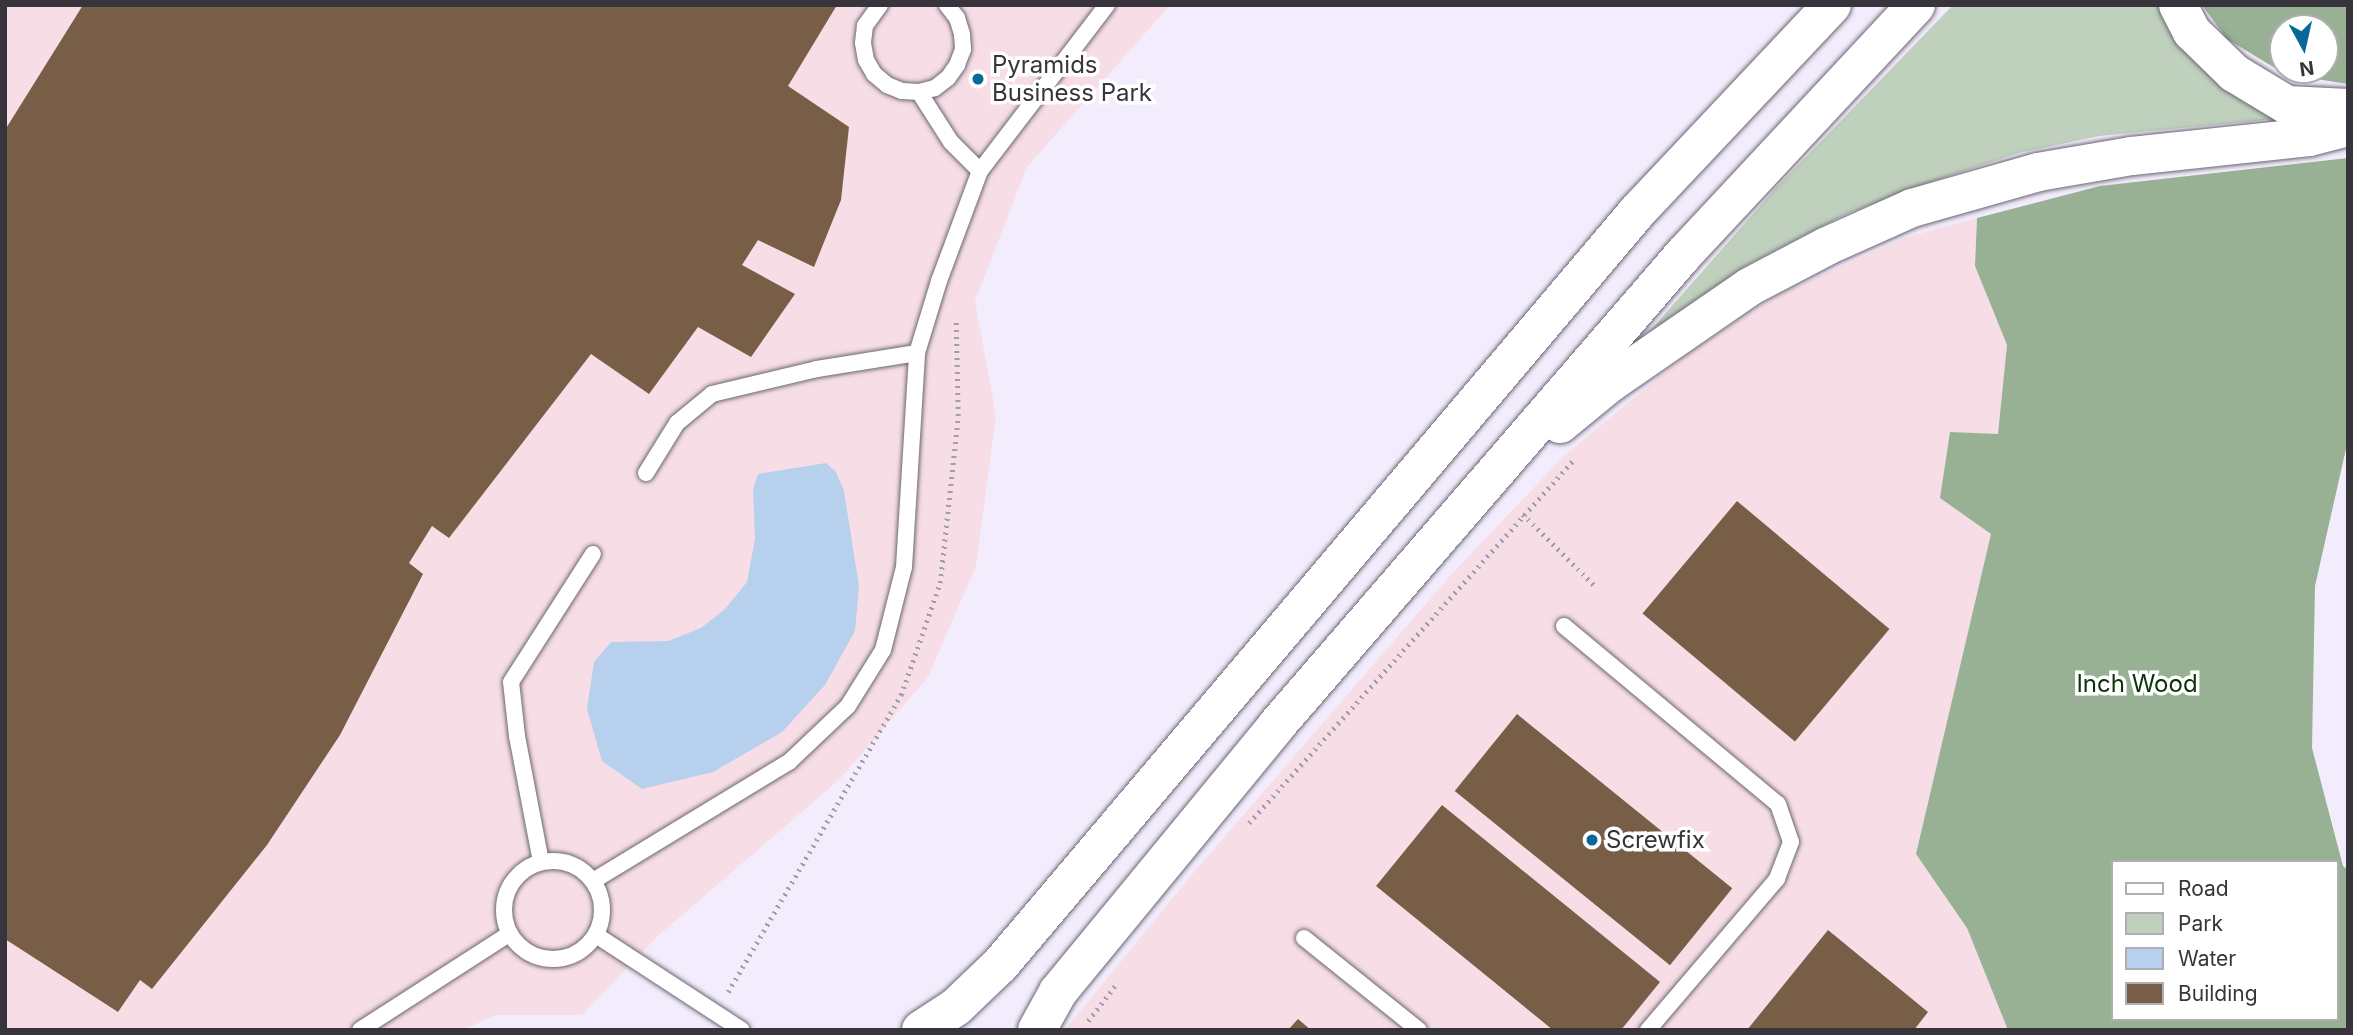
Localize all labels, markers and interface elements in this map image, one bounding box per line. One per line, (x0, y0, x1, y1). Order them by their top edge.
north arrow (2269, 14, 2339, 84)
place label: Pyramids Business Park (992, 51, 1152, 107)
text: N (2298, 56, 2315, 81)
marker: Pyramids Business Park (970, 71, 986, 87)
park label: Inch Wood (2076, 670, 2198, 698)
place label: Screwfix (1606, 826, 1705, 854)
marker: Screwfix (1584, 832, 1600, 848)
legend (2112, 860, 2339, 1021)
text: Road (2178, 876, 2229, 901)
text: Park (2178, 911, 2223, 936)
text: Water (2178, 946, 2236, 971)
text: Building (2178, 981, 2258, 1006)

